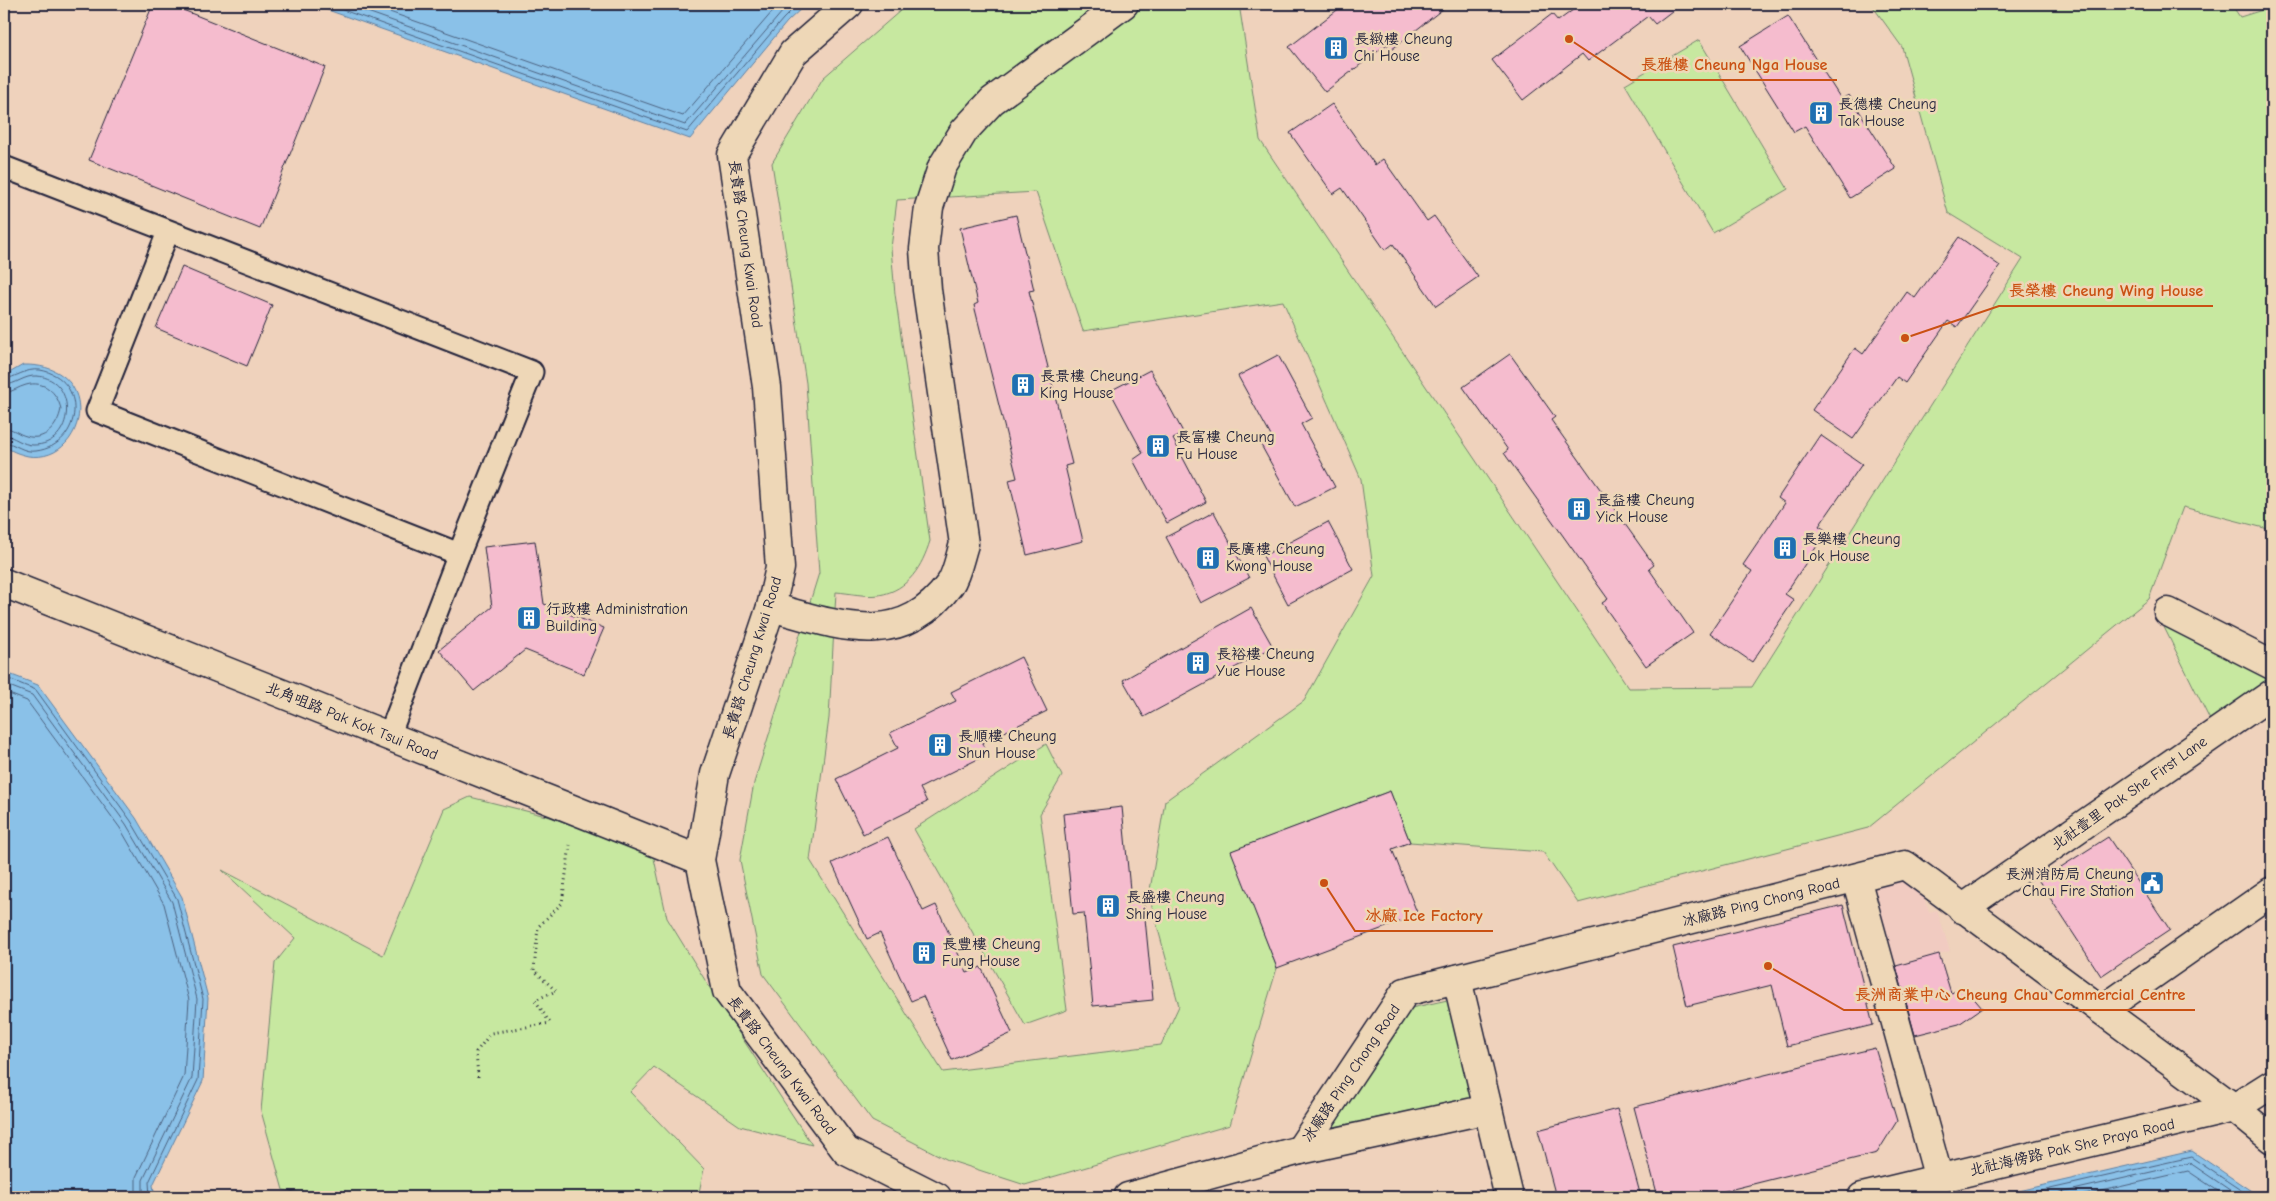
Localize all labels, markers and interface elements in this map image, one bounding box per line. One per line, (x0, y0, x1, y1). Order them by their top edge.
place label: 長緻樓 Cheung Chi House (1354, 30, 1453, 65)
building icon: 長緻樓 Cheung Chi House (1323, 35, 1349, 61)
callout: 長雅樓 Cheung Nga House (1631, 49, 1837, 80)
text: 長雅樓 Cheung Nga House (1641, 56, 1827, 74)
place label: 長德樓 Cheung Tak House (1838, 95, 1937, 130)
building icon: 長德樓 Cheung Tak House (1808, 100, 1834, 126)
street label: 長貴路 Cheung Kwai Road (725, 159, 767, 329)
callout: 長榮樓 Cheung Wing House (1999, 275, 2213, 306)
text: 長榮樓 Cheung Wing House (2009, 282, 2203, 300)
place label: 長景樓 Cheung King House (1040, 367, 1139, 402)
building icon: 長景樓 Cheung King House (1010, 372, 1036, 398)
place label: 長富樓 Cheung Fu House (1176, 428, 1275, 463)
building icon: 長富樓 Cheung Fu House (1145, 433, 1171, 459)
place label: 長益樓 Cheung Yick House (1596, 491, 1695, 526)
building icon: 長益樓 Cheung Yick House (1566, 496, 1592, 522)
place label: 長樂樓 Cheung Lok House (1802, 530, 1901, 565)
building icon: 長樂樓 Cheung Lok House (1772, 535, 1798, 561)
place label: 長廣樓 Cheung Kwong House (1226, 540, 1325, 575)
building icon: 長廣樓 Cheung Kwong House (1195, 545, 1221, 571)
street label: 長貴路 Cheung Kwai Road (719, 574, 785, 742)
place label: 行政樓 Administration Building (546, 600, 688, 635)
building icon: 行政樓 Administration Building (516, 605, 542, 631)
place label: 長裕樓 Cheung Yue House (1216, 645, 1315, 680)
building icon: 長裕樓 Cheung Yue House (1185, 650, 1211, 676)
street label: 北角咀路 Pak Kok Tsui Road (263, 678, 441, 764)
place label: 長順樓 Cheung Shun House (958, 727, 1057, 762)
building icon: 長順樓 Cheung Shun House (927, 732, 953, 758)
street label: 北社壹里 Pak She First Lane (2048, 732, 2211, 854)
place label: 長洲消防局 Cheung Chau Fire Station (2005, 865, 2134, 900)
public building icon: 長洲消防局 Cheung Chau Fire Station (2139, 870, 2165, 896)
street label: 冰廠路 Ping Chong Road (1680, 874, 1842, 930)
place label: 長盛樓 Cheung Shing House (1126, 888, 1225, 923)
building icon: 長盛樓 Cheung Shing House (1095, 893, 1121, 919)
callout: 冰廠 Ice Factory (1355, 900, 1493, 931)
text: 冰廠 Ice Factory (1365, 907, 1483, 925)
place label: 長豐樓 Cheung Fung House (942, 935, 1041, 970)
building icon: 長豐樓 Cheung Fung House (911, 940, 937, 966)
callout: 長洲商業中心 Cheung Chau Commercial Centre (1844, 979, 2195, 1010)
text: 長洲商業中心 Cheung Chau Commercial Centre (1855, 986, 2185, 1004)
street label: 長貴路 Cheung Kwai Road (724, 992, 840, 1138)
street label: 冰廠路 Ping Chong Road (1298, 1001, 1404, 1145)
street label: 北社海傍路 Pak She Praya Road (1968, 1115, 2176, 1179)

